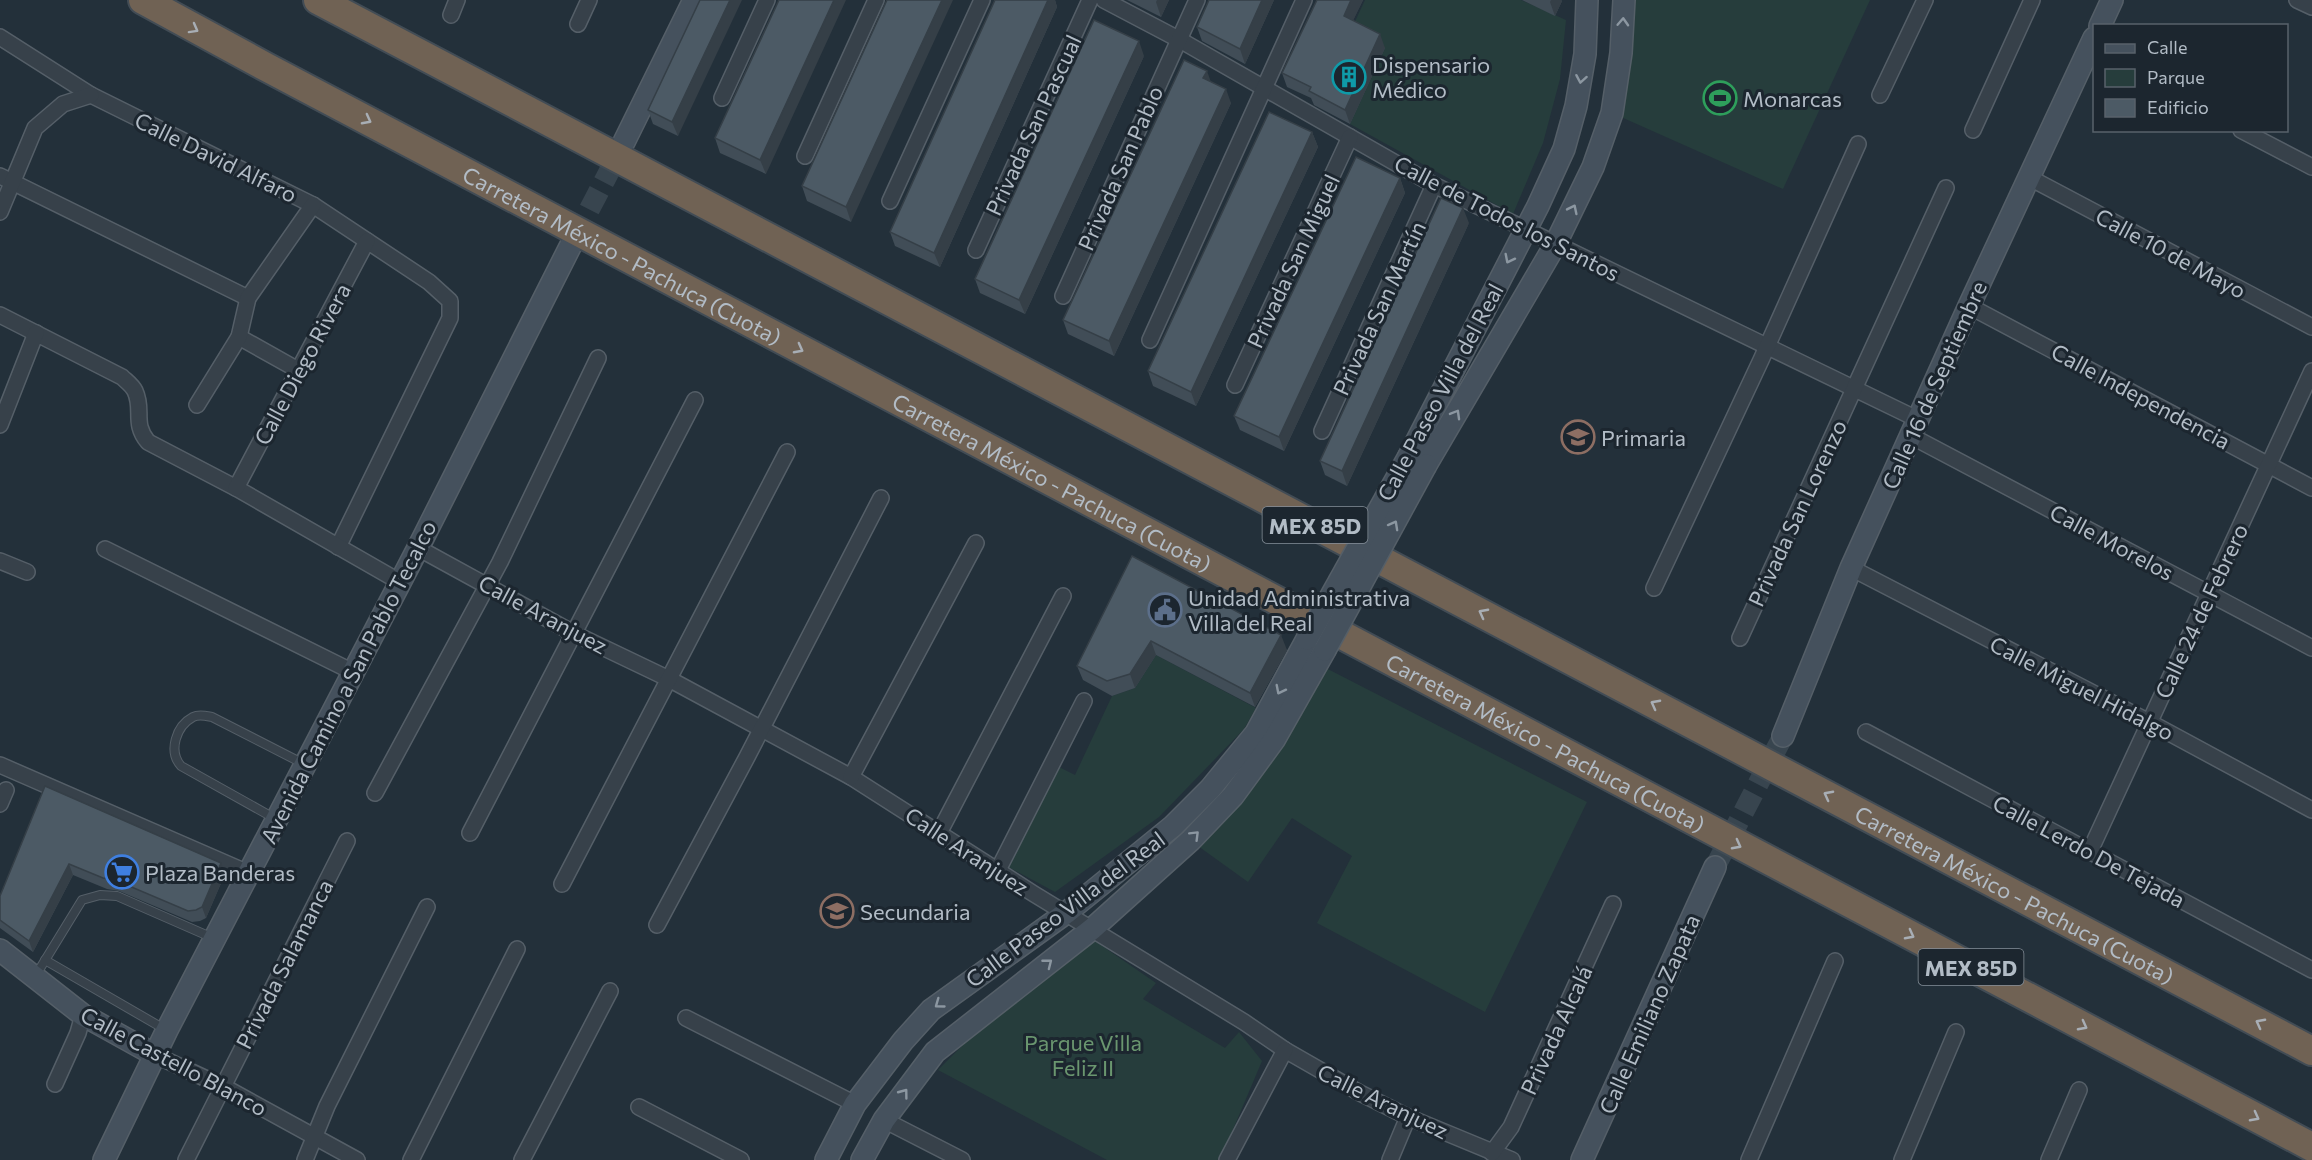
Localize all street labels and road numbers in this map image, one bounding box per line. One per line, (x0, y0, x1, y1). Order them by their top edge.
street label: Privada San Pascual (979, 30, 1087, 220)
street label: Privada San Pablo (1072, 81, 1168, 255)
street label: Calle David Alfaro (130, 106, 302, 208)
street label: Calle de Todos los Santos (1390, 149, 1624, 287)
street label: Carretera México - Pachuca (Cuota) (458, 160, 786, 350)
street label: Privada San Miguel (1241, 170, 1345, 352)
street label: Calle 10 de Mayo (2091, 202, 2251, 304)
street label: Privada San Martín (1327, 217, 1431, 399)
street label: Calle 16 de Septiembre (1876, 277, 1992, 493)
street label: Calle Diego Rivera (248, 279, 356, 449)
street label: Calle Paseo Villa del Real (1371, 279, 1509, 505)
street label: Calle Independencia (2047, 337, 2235, 455)
street label: Carretera México - Pachuca (Cuota) (888, 387, 1216, 577)
street label: Privada San Lorenzo (1742, 415, 1852, 611)
street label: Calle Morelos (2046, 498, 2178, 586)
road number: MEX 85D (1262, 507, 1368, 543)
street label: Avenida Camino a San Pablo Tecalco (254, 516, 442, 848)
street label: Calle 24 de Febrero (2149, 519, 2253, 703)
street label: Calle Aranjuez (474, 569, 612, 659)
street label: Calle Miguel Hidalgo (1986, 630, 2178, 746)
street label: Carretera México - Pachuca (Cuota) (1382, 647, 1710, 838)
street label: Calle Lerdo De Tejada (1988, 789, 2190, 913)
street label: Carretera México - Pachuca (Cuota) (1851, 799, 2179, 989)
street label: Calle Aranjuez (900, 801, 1034, 901)
street label: Calle Paseo Villa del Real (960, 825, 1170, 993)
street label: Privada Salamanca (230, 875, 338, 1053)
street label: Calle Emiliano Zapata (1593, 910, 1705, 1118)
road number: MEX 85D (1918, 949, 2024, 985)
street label: Privada Alcalá (1514, 961, 1598, 1099)
street label: Calle Castello Blanco (76, 1000, 272, 1122)
street label: Calle Aranjuez (1313, 1058, 1453, 1144)

